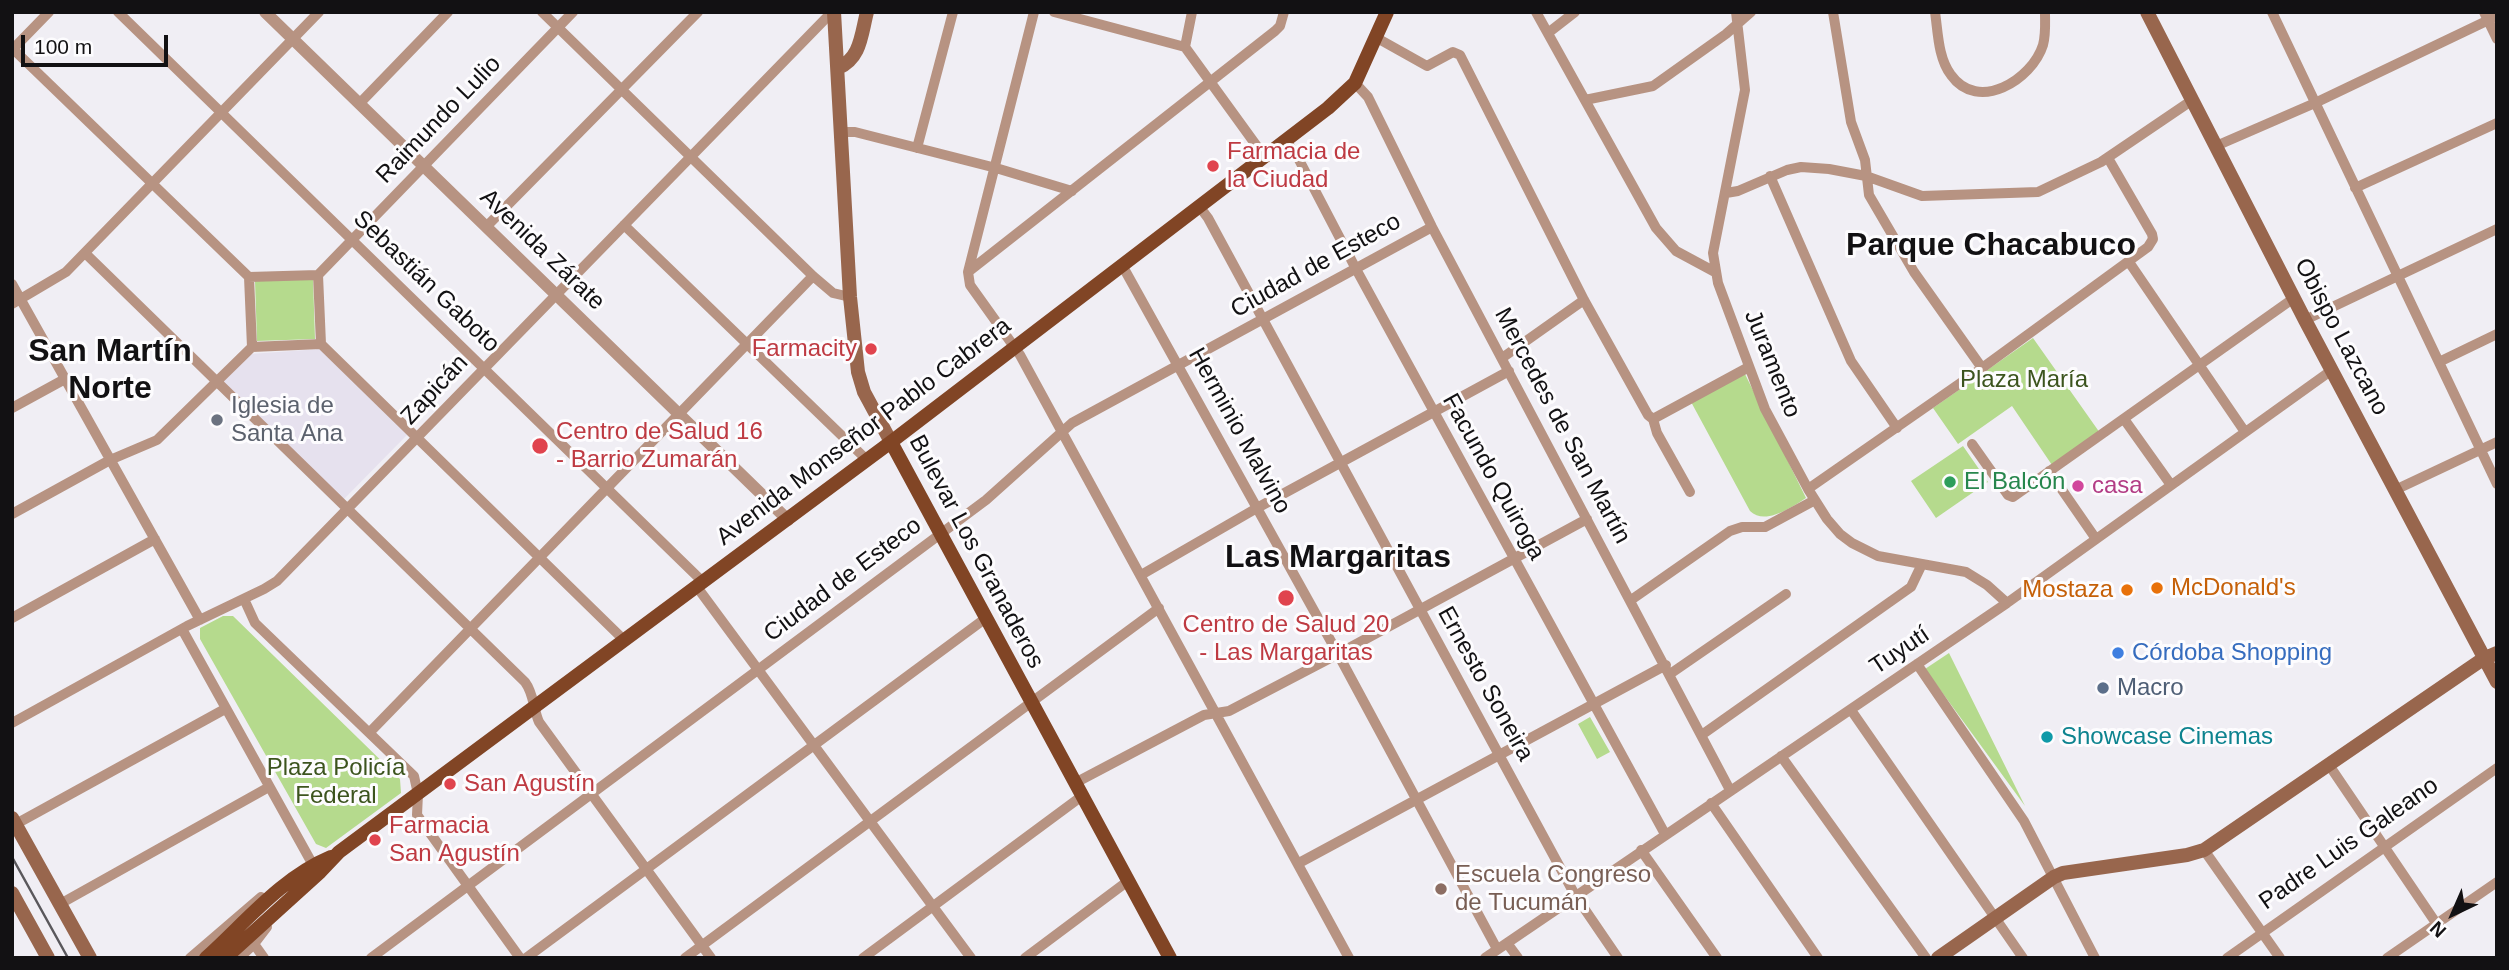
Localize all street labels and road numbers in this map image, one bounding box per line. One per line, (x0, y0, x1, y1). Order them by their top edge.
street label: Raimundo Lulio (371, 50, 507, 190)
street label: Avenida Zárate (474, 183, 610, 317)
street label: Sebastián Gaboto (347, 205, 505, 359)
street label: Ciudad de Esteco (1226, 207, 1406, 325)
street label: Obispo Lazcano (2288, 254, 2394, 420)
street label: Mercedes de San Martín (1488, 303, 1636, 549)
street label: Juramento (1737, 306, 1807, 422)
street label: Avenida Monseñor Pablo Cabrera (711, 312, 1017, 552)
street label: Herminio Malvino (1181, 343, 1297, 519)
street label: Zapicán (395, 349, 475, 431)
street label: Facundo Quiroga (1435, 389, 1551, 565)
street label: Bulevar Los Granaderos (902, 430, 1050, 674)
street label: Ciudad de Esteco (759, 511, 927, 649)
street label: Ernesto Soneira (1431, 602, 1539, 766)
street label: Tuyutí (1865, 621, 1935, 681)
street label: Padre Luis Galeano (2254, 771, 2444, 917)

